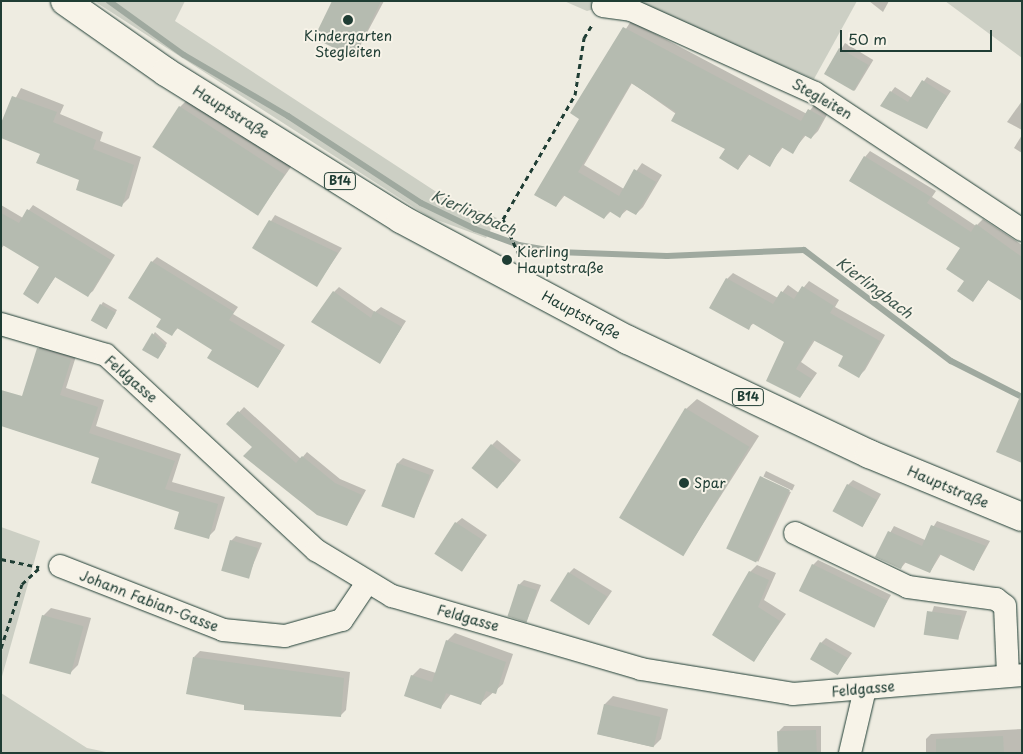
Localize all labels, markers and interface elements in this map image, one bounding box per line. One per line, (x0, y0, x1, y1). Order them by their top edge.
marker: Kindergarten Stegleiten (342, 14, 354, 26)
scale bar (843, 20, 996, 52)
text: 50 m (848, 27, 887, 50)
place label: Kindergarten Stegleiten (304, 28, 392, 60)
street label: Stegleiten (789, 75, 855, 123)
street label: Hauptstraße (190, 82, 272, 142)
road number: B14 (324, 172, 356, 190)
water label: Kierlingbach (429, 185, 519, 239)
place label: Kierling Hauptstraße (517, 244, 604, 276)
water label: Kierlingbach (833, 253, 917, 321)
marker: Kierling Hauptstraße (501, 254, 513, 266)
street label: Hauptstraße (539, 287, 623, 343)
street label: Feldgasse (101, 352, 161, 406)
road number: B14 (732, 388, 764, 407)
street label: Hauptstraße (905, 462, 991, 512)
place label: Spar (694, 475, 726, 491)
marker: Spar (678, 477, 690, 489)
street label: Johann Fabian-Gasse (78, 567, 220, 635)
street label: Feldgasse (435, 601, 501, 635)
street label: Feldgasse (831, 678, 895, 700)

